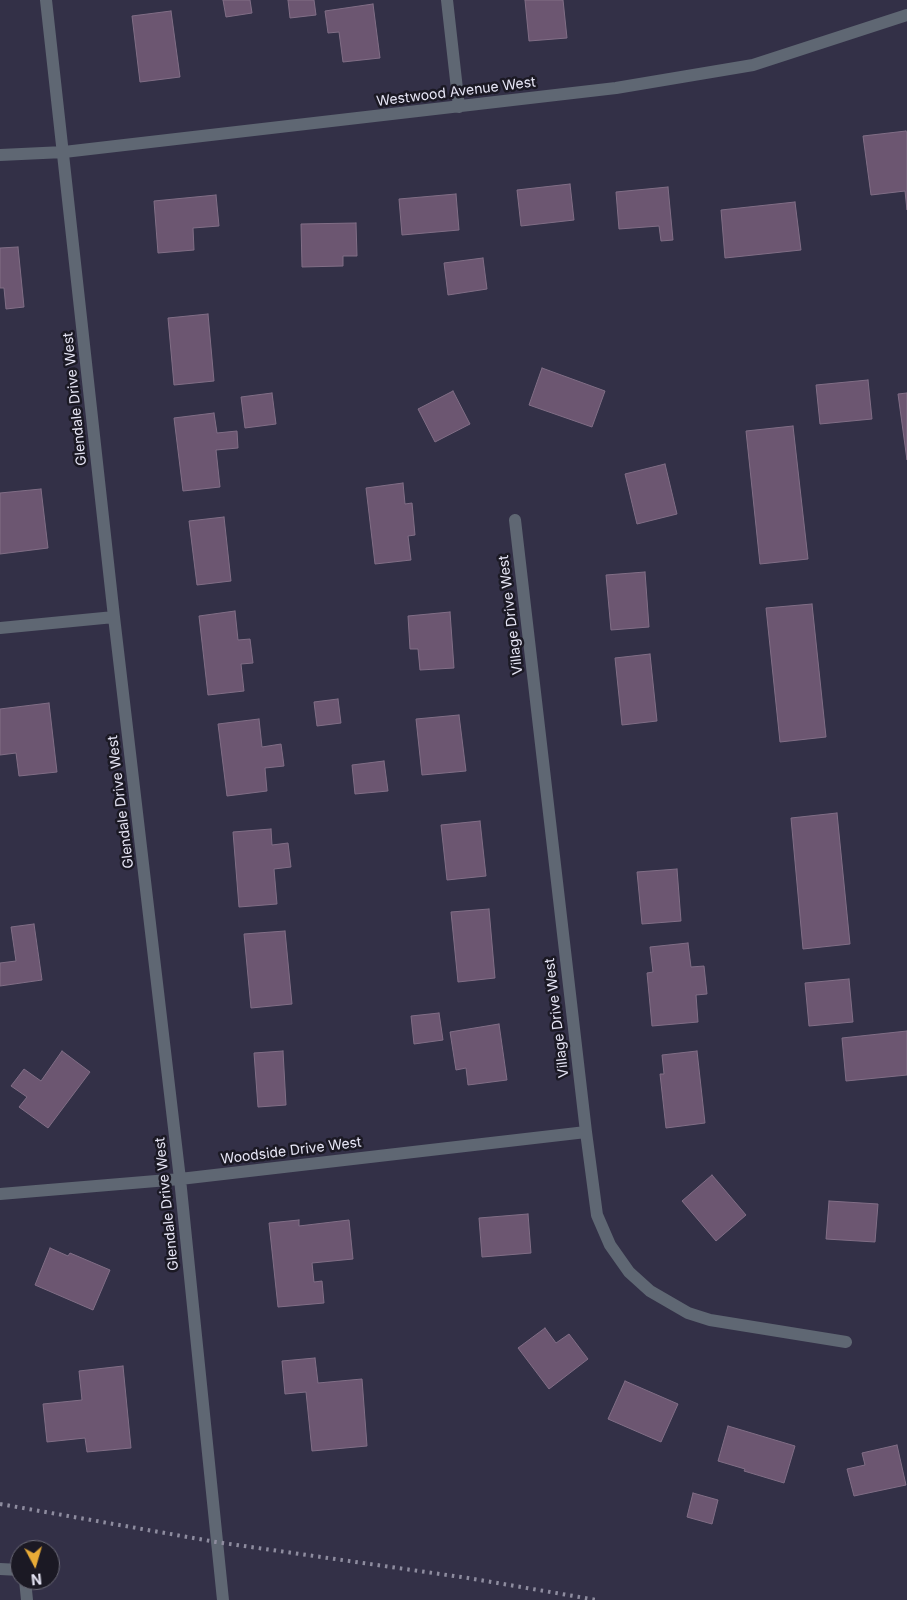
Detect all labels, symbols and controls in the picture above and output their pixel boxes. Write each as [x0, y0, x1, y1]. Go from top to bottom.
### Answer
street label: Westwood Avenue West [375, 74, 537, 110]
street label: Glendale Drive West [60, 331, 90, 467]
street label: Village Drive West [495, 554, 527, 676]
street label: Glendale Drive West [104, 734, 138, 870]
street label: Village Drive West [541, 957, 573, 1079]
street label: Woodside Drive West [220, 1134, 362, 1168]
street label: Glendale Drive West [152, 1136, 182, 1272]
north arrow [10, 1540, 60, 1590]
text: N [30, 1570, 43, 1588]

